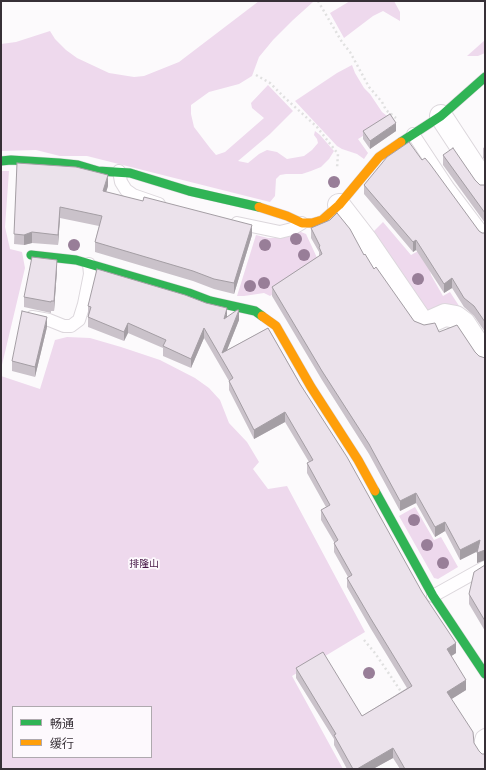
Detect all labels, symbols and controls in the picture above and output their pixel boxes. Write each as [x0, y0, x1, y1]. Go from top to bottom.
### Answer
park label: 排隆山 [129, 558, 159, 570]
legend [12, 706, 152, 758]
text: 畅通 [50, 717, 74, 731]
text: 缓行 [50, 737, 74, 751]

